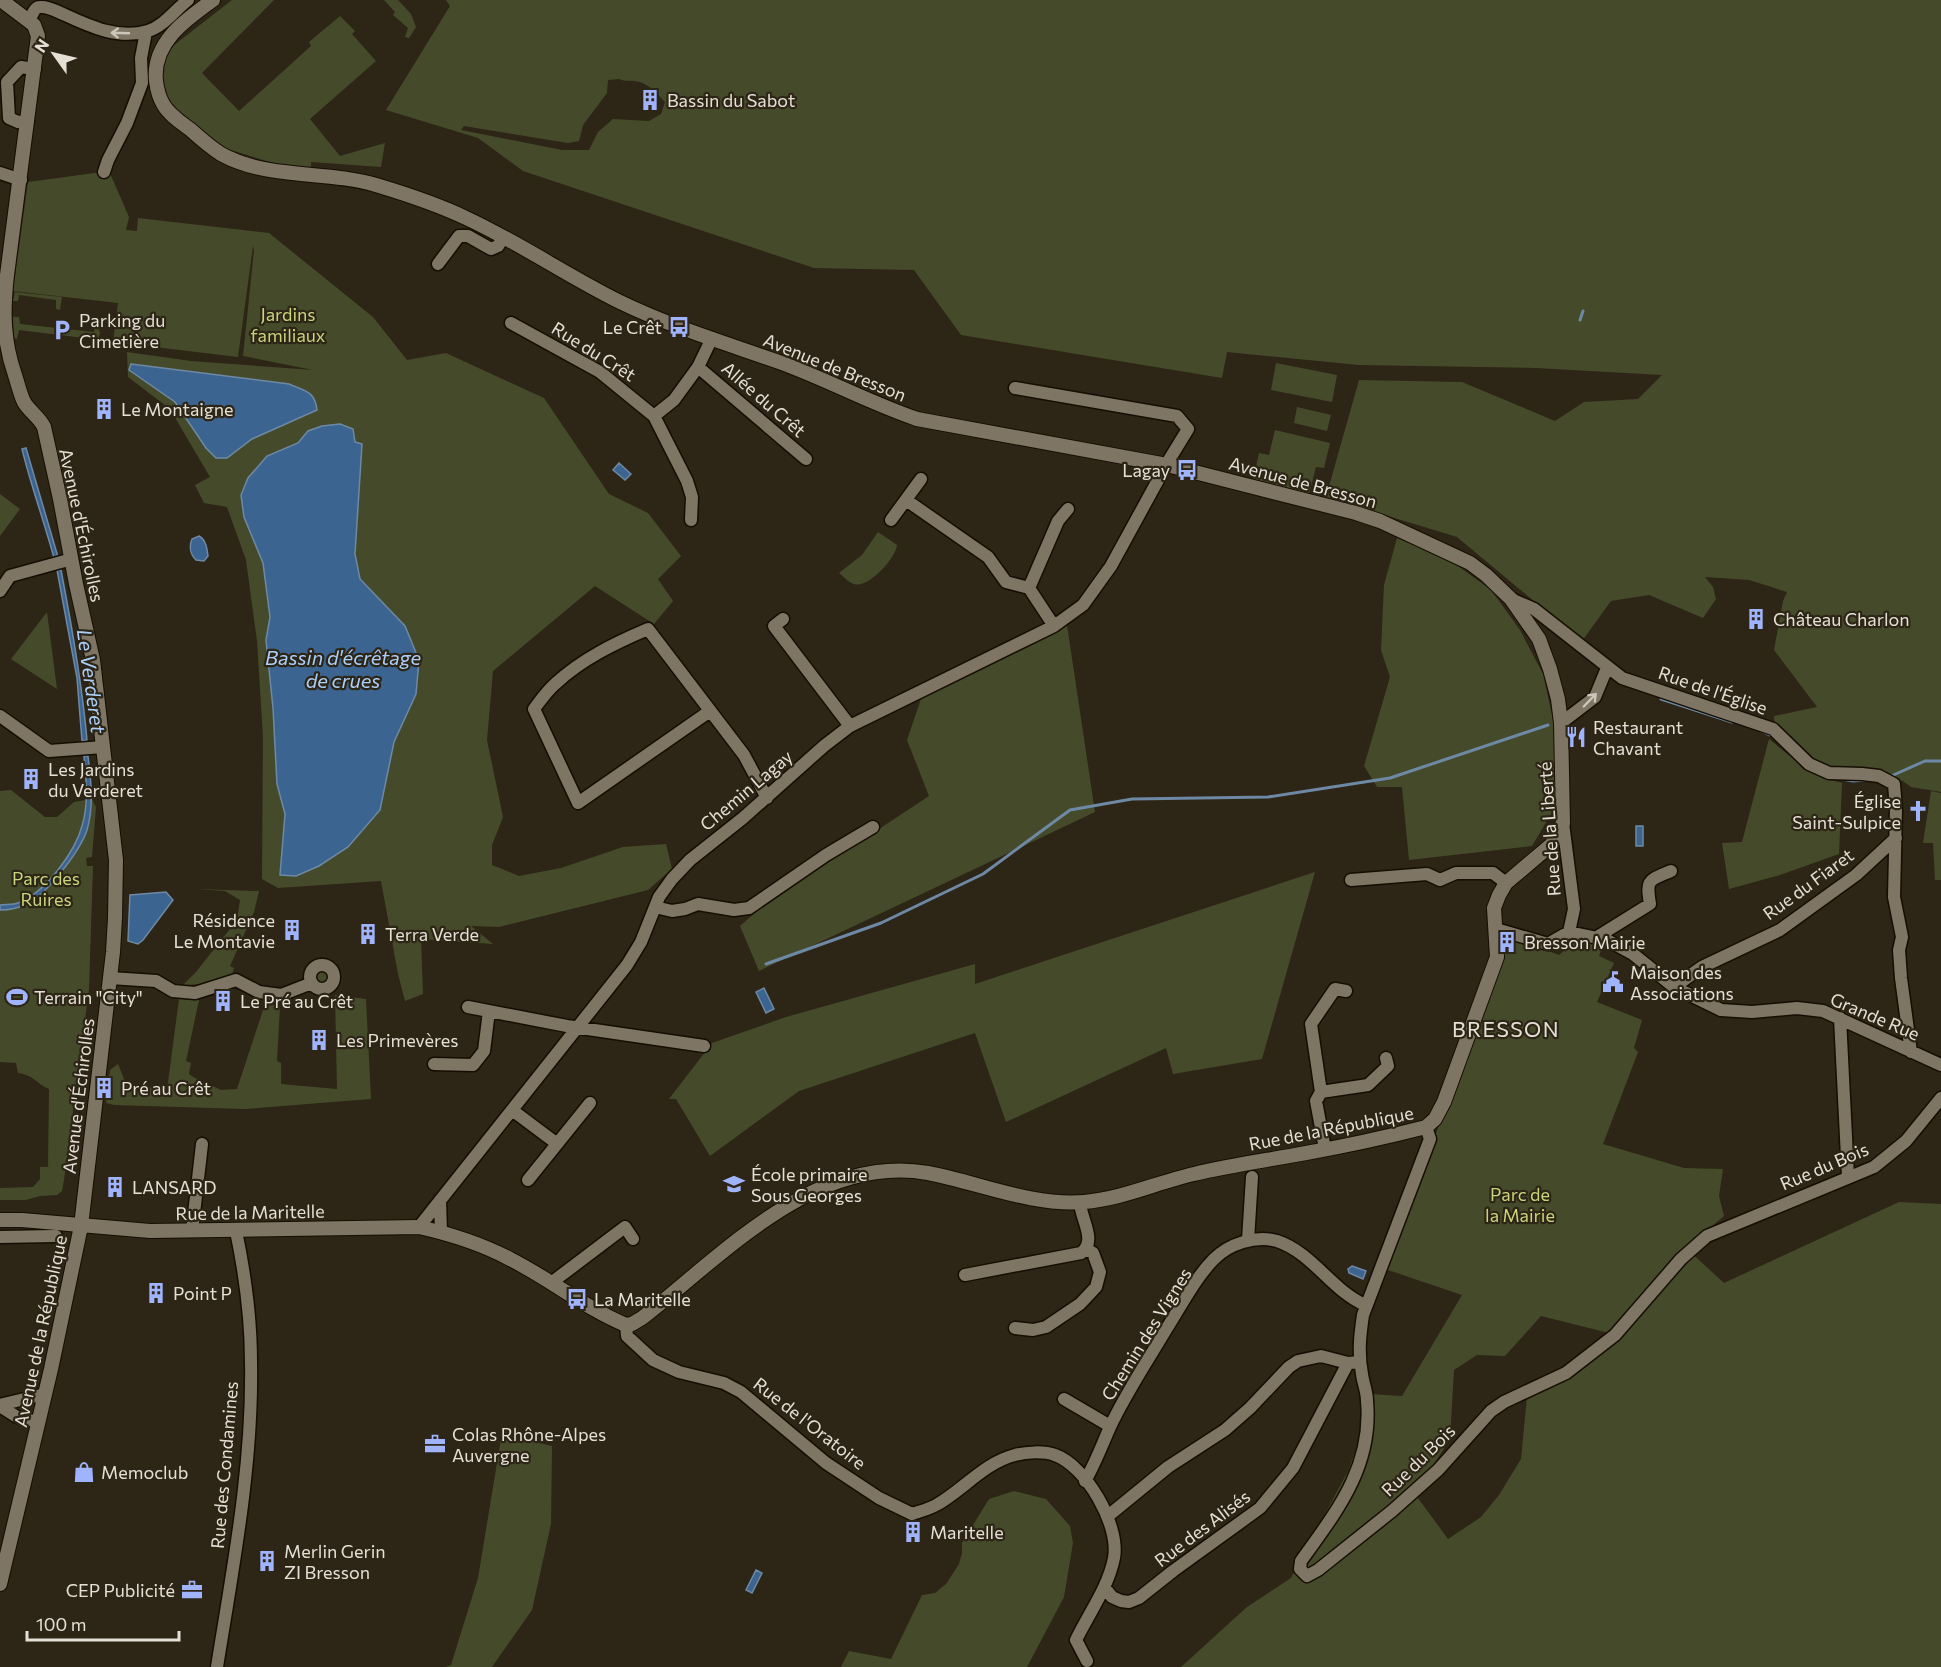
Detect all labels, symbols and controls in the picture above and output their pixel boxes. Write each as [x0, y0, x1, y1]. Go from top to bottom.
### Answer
north arrow [24, 24, 84, 84]
one-way arrow [111, 27, 131, 38]
text: N [30, 35, 52, 56]
building icon: Bassin du Sabot [638, 88, 662, 112]
place label: Bassin du Sabot [667, 89, 795, 111]
park label: Jardins familiaux [251, 303, 326, 346]
place label: Parking du Cimetière [79, 309, 165, 352]
bus stop icon: Le Crêt [667, 315, 691, 339]
place label: Le Crêt [603, 316, 662, 338]
street label: Rue du Crêt [548, 317, 640, 385]
parking icon: Parking du Cimetière [50, 318, 74, 342]
street label: Avenue de Bresson [760, 328, 910, 406]
street label: Allée du Crêt [718, 357, 810, 441]
building icon: Le Montaigne [92, 397, 116, 421]
place label: Le Montaigne [121, 398, 234, 420]
street label: Avenue d'Échirolles [55, 446, 109, 604]
street label: Avenue de Bresson [1227, 452, 1379, 512]
bus stop icon: Lagay [1175, 458, 1199, 482]
place label: Lagay [1122, 459, 1170, 481]
building icon: Château Charlon [1744, 607, 1768, 631]
place label: Château Charlon [1773, 608, 1910, 630]
water label: Le Verderet [73, 627, 111, 735]
water label: Bassin d'écrêtage de crues [265, 645, 421, 692]
street label: Rue de l'Église [1656, 661, 1770, 719]
one-way arrow [1582, 693, 1597, 708]
place label: Restaurant Chavant [1593, 716, 1683, 759]
restaurant icon: Restaurant Chavant [1564, 725, 1588, 749]
street label: Chemin Lagay [695, 745, 797, 835]
place label: Les Jardins du Verderet [48, 758, 143, 801]
street label: Rue de la Liberté [1533, 761, 1565, 897]
building icon: Les Jardins du Verderet [19, 767, 43, 791]
place label: Église Saint-Sulpice [1792, 790, 1901, 833]
church icon: Église Saint-Sulpice [1906, 799, 1930, 823]
street label: Rue du Fiaret [1758, 844, 1858, 924]
park label: Parc des Ruires [12, 867, 80, 910]
place label: Résidence Le Montavie [174, 909, 275, 952]
building icon: Résidence Le Montavie [280, 918, 304, 942]
building icon: Terra Verde [356, 922, 380, 946]
place label: Terra Verde [385, 923, 479, 945]
building icon: Bresson Mairie [1495, 930, 1519, 954]
place label: Bresson Mairie [1524, 931, 1645, 953]
place label: Maison des Associations [1630, 961, 1734, 1004]
public building icon: Maison des Associations [1601, 970, 1625, 994]
sports icon: Terrain "City" [5, 985, 29, 1009]
place label: Terrain "City" [34, 986, 143, 1008]
street label: Grande Rue [1827, 987, 1923, 1045]
building icon: Le Pré au Crêt [211, 989, 235, 1013]
place label: Le Pré au Crêt [240, 990, 353, 1012]
district label: BRESSON [1452, 1016, 1560, 1041]
street label: Avenue d'Échirolles [58, 1017, 98, 1175]
building icon: Les Primevères [307, 1028, 331, 1052]
place label: Les Primevères [336, 1029, 459, 1051]
building icon: Pré au Crêt [92, 1076, 116, 1100]
place label: Pré au Crêt [121, 1077, 211, 1099]
street label: Rue de la République [1247, 1101, 1415, 1155]
street label: Rue du Bois [1776, 1138, 1872, 1194]
place label: École primaire Sous Georges [751, 1163, 867, 1206]
school or university icon: École primaire Sous Georges [722, 1172, 746, 1196]
building icon: LANSARD [103, 1175, 127, 1199]
place label: LANSARD [132, 1176, 217, 1198]
park label: Parc de la Mairie [1485, 1183, 1555, 1226]
street label: Rue de la Maritelle [175, 1200, 325, 1224]
street label: Avenue de la République [9, 1233, 71, 1429]
street label: Chemin des Vignes [1096, 1264, 1196, 1404]
building icon: Point P [144, 1281, 168, 1305]
place label: Point P [173, 1282, 232, 1304]
bus stop icon: La Maritelle [565, 1287, 589, 1311]
place label: La Maritelle [594, 1288, 691, 1310]
street label: Rue de l'Oratoire [749, 1372, 871, 1474]
street label: Rue des Condamines [206, 1380, 242, 1550]
street label: Rue du Bois [1377, 1419, 1459, 1501]
place label: Colas Rhône-Alpes Auvergne [452, 1423, 606, 1466]
office icon: Colas Rhône-Alpes Auvergne [423, 1432, 447, 1456]
shop icon: Memoclub [72, 1460, 96, 1484]
place label: Memoclub [101, 1461, 188, 1483]
street label: Rue des Alisés [1150, 1485, 1254, 1571]
building icon: Maritelle [901, 1520, 925, 1544]
place label: Maritelle [930, 1521, 1004, 1543]
place label: Merlin Gerin ZI Bresson [284, 1540, 386, 1583]
building icon: Merlin Gerin ZI Bresson [255, 1549, 279, 1573]
office icon: CEP Publicité [180, 1578, 204, 1602]
place label: CEP Publicité [66, 1579, 175, 1601]
scale bar [27, 1604, 178, 1642]
text: 100 m [36, 1613, 86, 1635]

